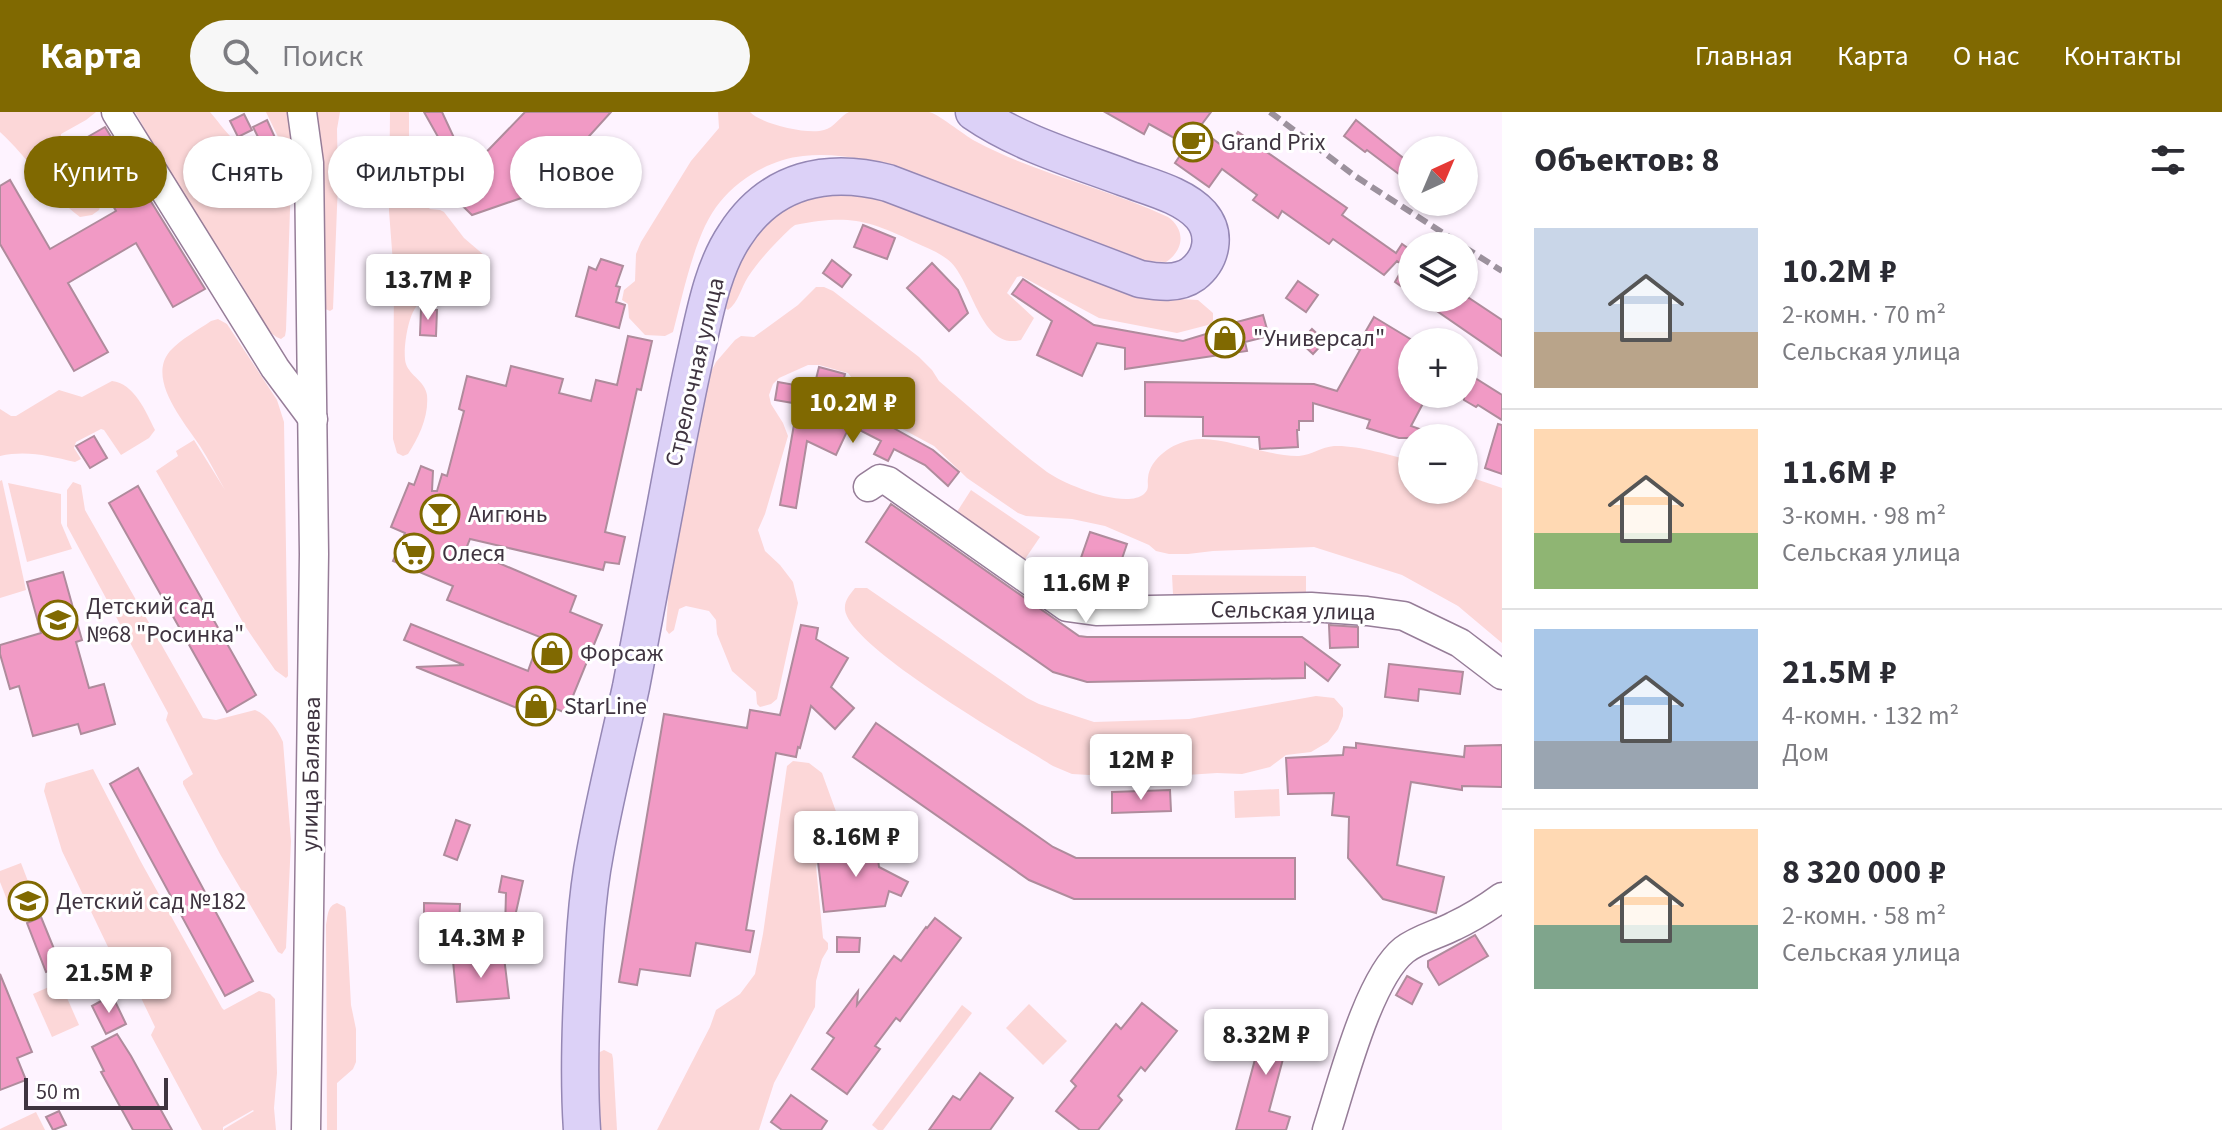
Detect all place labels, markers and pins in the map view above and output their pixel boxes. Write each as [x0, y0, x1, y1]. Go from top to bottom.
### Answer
cafe icon: Grand Prix [1172, 121, 1214, 163]
place label: Grand Prix [1221, 125, 1326, 160]
pin: 13.7M ₽ [354, 254, 502, 322]
shop icon: "Универсал" [1204, 317, 1246, 359]
place label: "Универсал" [1253, 321, 1385, 356]
pin: 10.2M ₽ [779, 377, 927, 445]
bar icon: Аигюнь [419, 493, 461, 535]
place label: Аигюнь [468, 497, 547, 532]
supermarket icon: Олеся [393, 532, 435, 574]
place label: Олеся [442, 536, 505, 571]
pin: 11.6M ₽ [1012, 557, 1160, 625]
place label: Детский сад №68 "Росинка" [86, 589, 244, 652]
school or university icon: Детский сад №68 "Росинка" [37, 599, 79, 641]
shop icon: Форсаж [531, 632, 573, 674]
place label: Форсаж [580, 636, 664, 671]
shop icon: StarLine [515, 685, 557, 727]
place label: StarLine [564, 689, 647, 724]
pin: 12M ₽ [1085, 734, 1197, 802]
pin: 8.16M ₽ [782, 811, 930, 879]
school or university icon: Детский сад №182 [7, 880, 49, 922]
place label: Детский сад №182 [56, 884, 246, 919]
pin: 14.3M ₽ [407, 912, 555, 980]
pin: 21.5M ₽ [35, 947, 183, 1015]
pin: 8.32M ₽ [1192, 1009, 1340, 1077]

